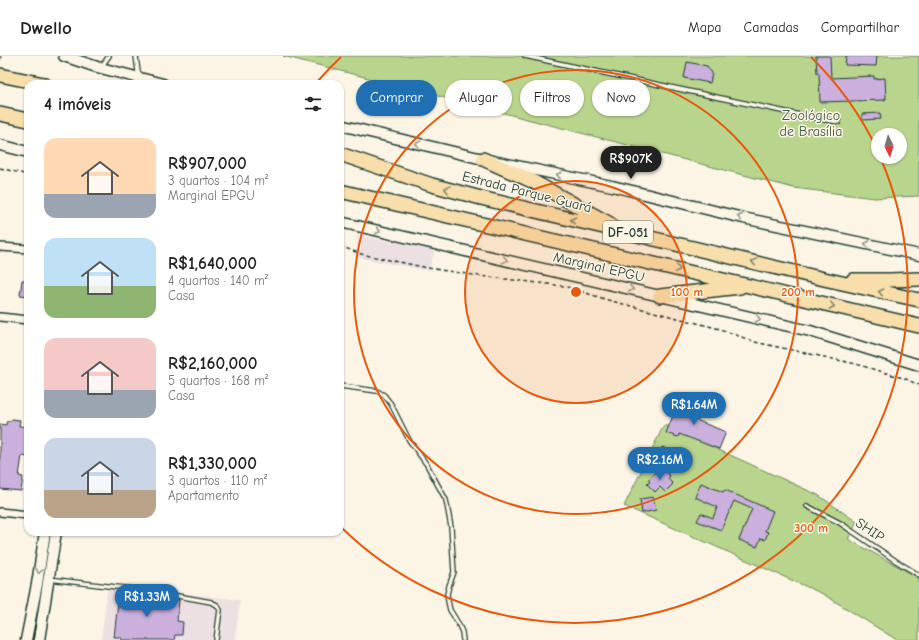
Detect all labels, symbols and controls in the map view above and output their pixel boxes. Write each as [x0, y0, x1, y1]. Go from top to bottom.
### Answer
text: Dwello [20, 17, 72, 39]
text: Mapa [688, 19, 722, 36]
text: Camadas [744, 19, 799, 36]
text: Compartilhar [821, 19, 899, 36]
chip: Comprar [356, 80, 437, 116]
chip: Alugar [445, 80, 512, 116]
chip: Filtros [520, 80, 584, 116]
chip: Novo [592, 80, 650, 116]
icon: filters [302, 93, 324, 115]
text: 4 imóveis [44, 95, 111, 114]
park label: Zoológico de Brasília [780, 107, 842, 140]
north arrow [871, 128, 907, 164]
map controls [871, 128, 907, 164]
one-way arrow [415, 140, 422, 148]
pin: R$907K [598, 146, 664, 180]
text: R$907K [610, 151, 652, 166]
icon: home [76, 154, 124, 202]
text: R$907,000 [168, 154, 247, 173]
street label: Estrada Parque Guará [461, 168, 593, 216]
one-way arrow [556, 171, 562, 180]
text: 3 quartos · 104 m² [168, 173, 268, 188]
one-way arrow [444, 185, 451, 194]
text: Marginal EPGU [168, 188, 255, 203]
one-way arrow [737, 214, 743, 222]
one-way arrow [570, 216, 576, 224]
road number: DF-051 [603, 221, 653, 243]
one-way arrow [374, 226, 381, 235]
one-way arrow [864, 241, 870, 249]
street label: Marginal EPGU [552, 248, 646, 286]
icon: home [76, 254, 124, 302]
text: R$1,640,000 [168, 254, 257, 273]
one-way arrow [501, 255, 508, 264]
one-way arrow [751, 259, 757, 267]
one-way arrow [675, 265, 681, 273]
text: 4 quartos · 140 m² [168, 273, 268, 288]
one-way arrow [628, 284, 635, 293]
centre of rings [569, 285, 583, 299]
text: 100 m [671, 285, 703, 299]
text: 200 m [781, 285, 815, 299]
text: Casa [168, 288, 195, 303]
one-way arrow [878, 288, 884, 296]
one-way arrow [829, 301, 835, 309]
one-way arrow [755, 314, 761, 322]
icon: home [76, 354, 124, 402]
text: R$2,160,000 [168, 354, 258, 373]
text: 5 quartos · 168 m² [168, 373, 268, 388]
text: Casa [168, 388, 195, 403]
pin: R$1.64M [657, 392, 731, 426]
text: R$1.64M [671, 397, 717, 412]
pin: R$2.16M [623, 447, 697, 481]
text: R$2.16M [637, 452, 683, 467]
icon: home [76, 454, 124, 502]
text: R$1,330,000 [168, 454, 257, 473]
text: 3 quartos · 110 m² [168, 473, 267, 488]
text: Apartamento [168, 488, 239, 503]
street label: SHIP [852, 514, 888, 546]
text: 300 m [794, 521, 828, 535]
one-way arrow [35, 567, 44, 574]
pin: R$1.33M [110, 584, 184, 618]
text: R$1.33M [124, 589, 170, 604]

